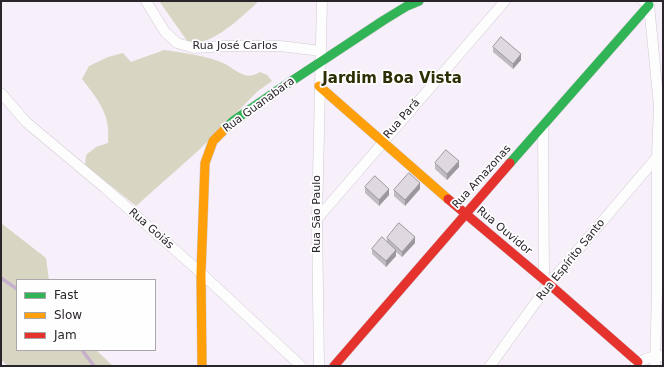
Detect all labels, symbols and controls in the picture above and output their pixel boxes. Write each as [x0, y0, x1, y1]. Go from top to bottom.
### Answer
street label: Rua José Carlos [193, 39, 277, 53]
district label: Jardim Boa Vista [322, 70, 462, 88]
street label: Rua Guanabara [221, 75, 297, 135]
street label: Rua Pará [381, 96, 423, 142]
street label: Rua Amazonas [450, 142, 514, 212]
street label: Rua São Paulo [310, 175, 324, 253]
street label: Rua Ouvidor [474, 204, 534, 258]
street label: Rua Goiás [126, 206, 176, 252]
street label: Rua Espírito Santo [534, 217, 608, 303]
legend [16, 279, 156, 351]
text: Fast [54, 288, 78, 302]
text: Slow [54, 308, 82, 322]
text: Jam [54, 328, 77, 342]

